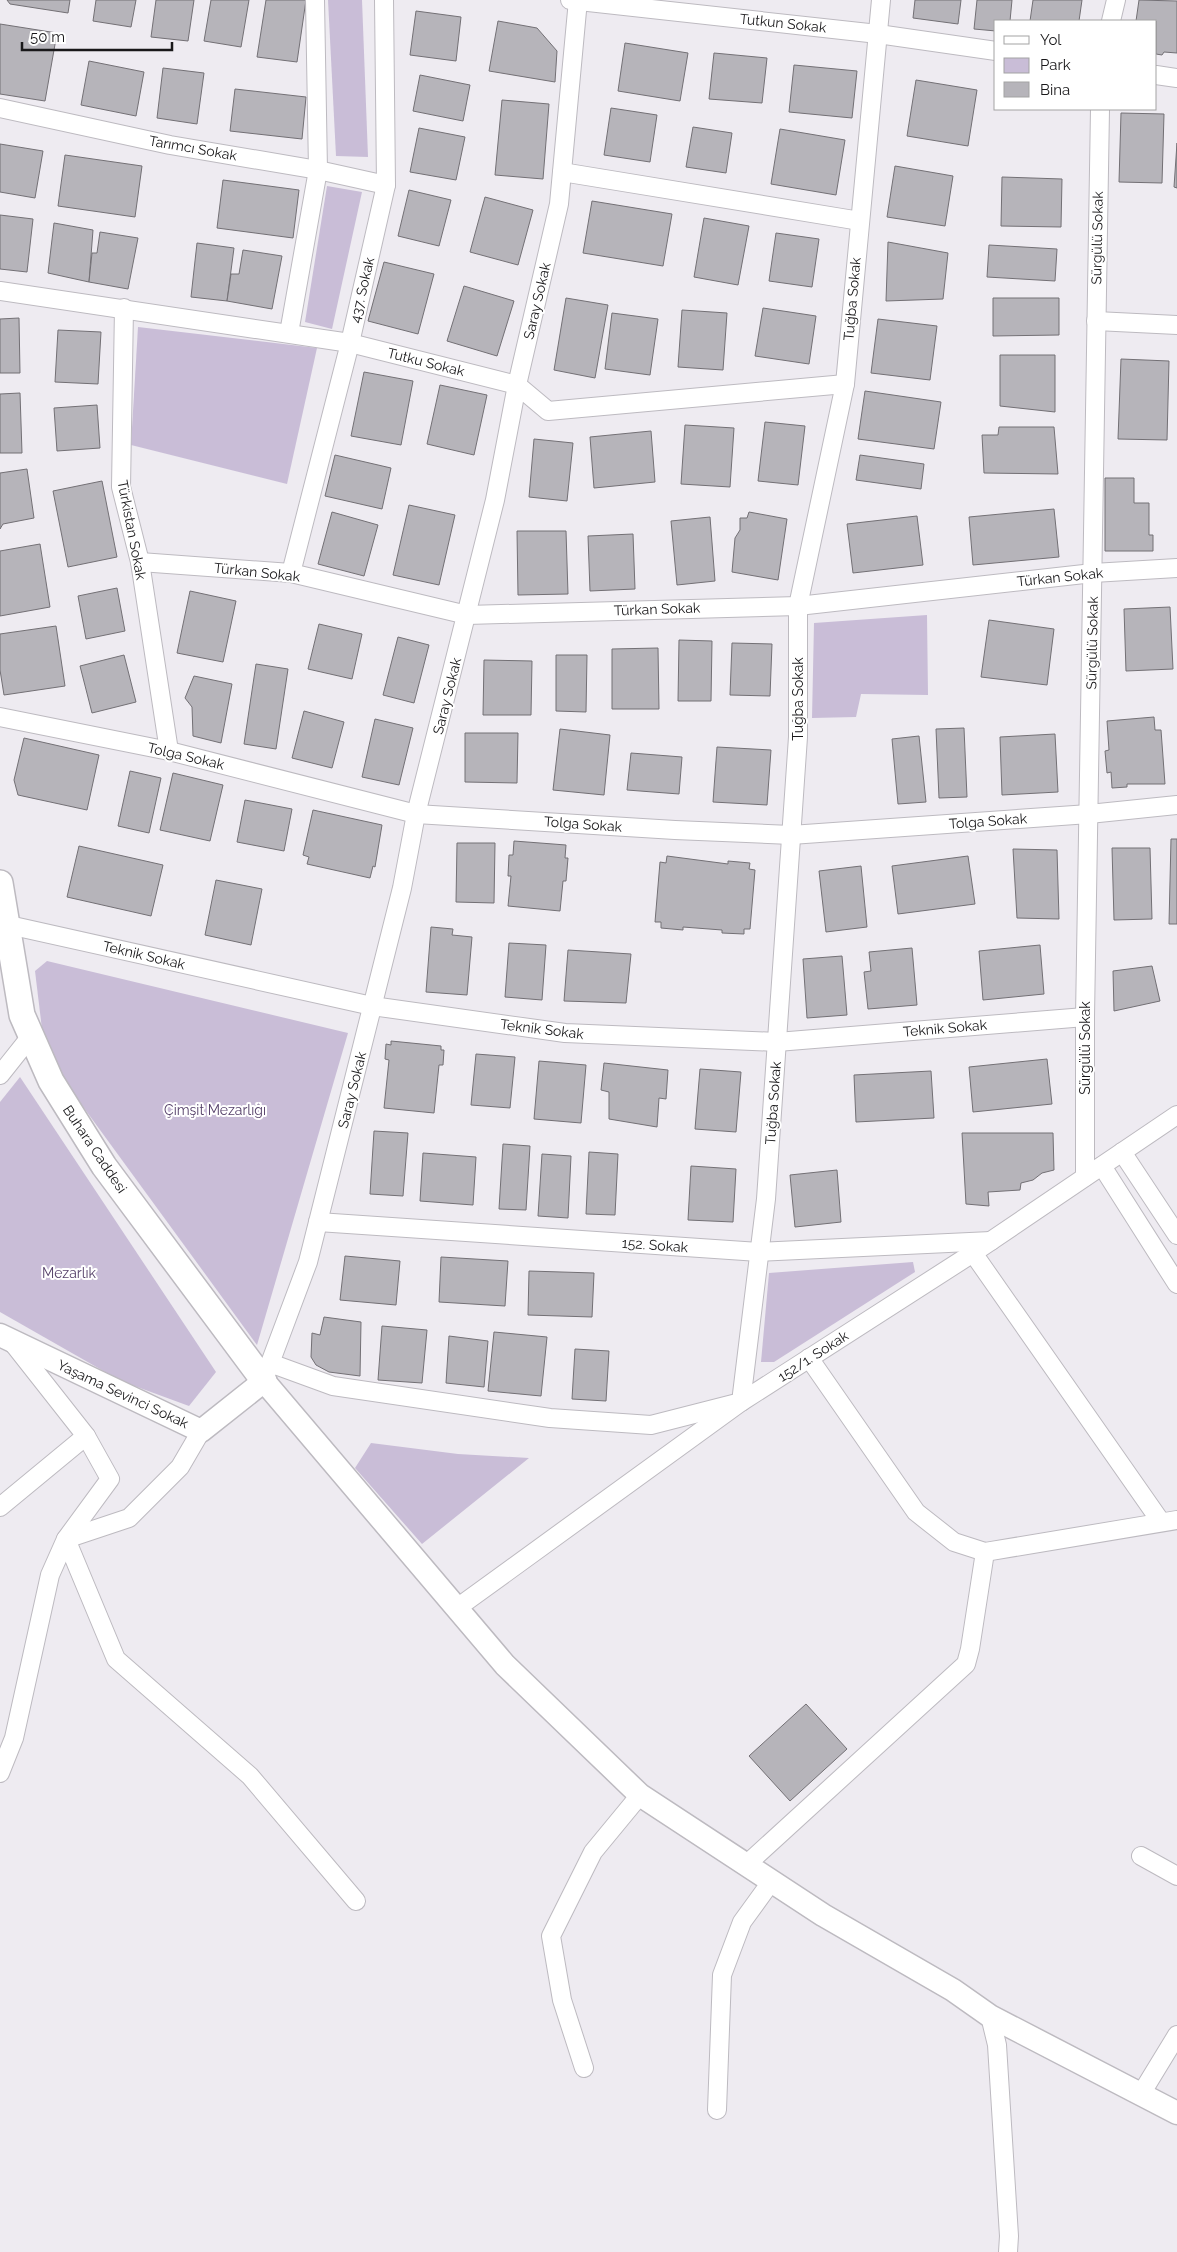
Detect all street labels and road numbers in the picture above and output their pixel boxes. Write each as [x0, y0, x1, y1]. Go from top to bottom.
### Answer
street label: Tutkun Sokak [739, 10, 828, 36]
street label: Tarımcı Sokak [148, 132, 239, 164]
street label: Sürgülü Sokak [1088, 191, 1106, 285]
street label: 437. Sokak [347, 255, 377, 324]
street label: Tuğba Sokak [840, 256, 864, 341]
street label: Saray Sokak [520, 260, 554, 341]
street label: Tutku Sokak [386, 345, 467, 379]
street label: Türkistan Sokak [114, 479, 150, 582]
street label: Türkan Sokak [213, 560, 301, 585]
street label: Türkan Sokak [1016, 564, 1104, 589]
street label: Sürgülü Sokak [1083, 596, 1101, 690]
street label: Türkan Sokak [613, 599, 701, 619]
street label: Saray Sokak [430, 655, 464, 736]
street label: Tuğba Sokak [790, 657, 806, 741]
street label: Tolga Sokak [146, 739, 226, 773]
street label: Tolga Sokak [948, 810, 1028, 832]
street label: Tolga Sokak [543, 813, 623, 835]
street label: Teknik Sokak [101, 938, 187, 972]
street label: Sürgülü Sokak [1077, 1001, 1093, 1095]
street label: Teknik Sokak [499, 1016, 585, 1042]
street label: Teknik Sokak [902, 1016, 988, 1040]
street label: Saray Sokak [335, 1049, 369, 1130]
street label: Tuğba Sokak [762, 1060, 784, 1145]
street label: Buhara Caddesi [60, 1102, 130, 1196]
street label: 152. Sokak [621, 1235, 689, 1255]
street label: 152/1. Sokak [775, 1327, 852, 1385]
street label: Yaşama Sevinci Sokak [55, 1357, 192, 1432]

